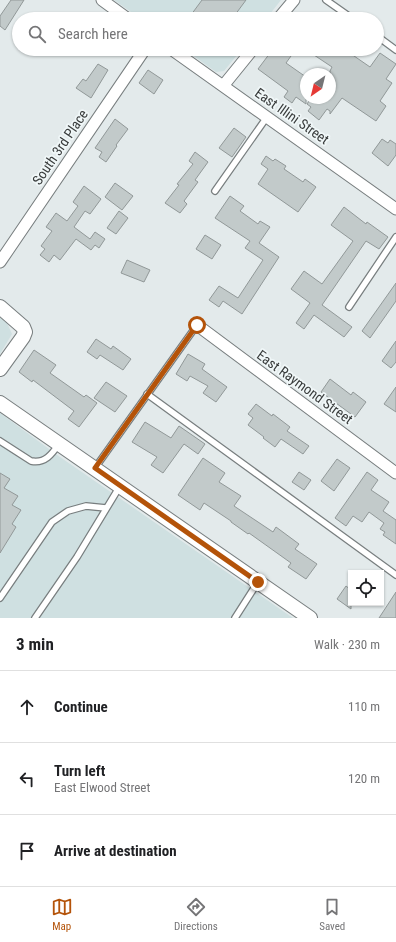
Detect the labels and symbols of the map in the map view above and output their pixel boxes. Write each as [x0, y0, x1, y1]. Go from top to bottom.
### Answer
north arrow [300, 68, 336, 104]
street label: East Illini Street [252, 85, 332, 147]
street label: South 3rd Place [29, 106, 91, 188]
route start [188, 316, 206, 334]
street label: East Raymond Street [254, 347, 356, 427]
route end [249, 573, 267, 591]

